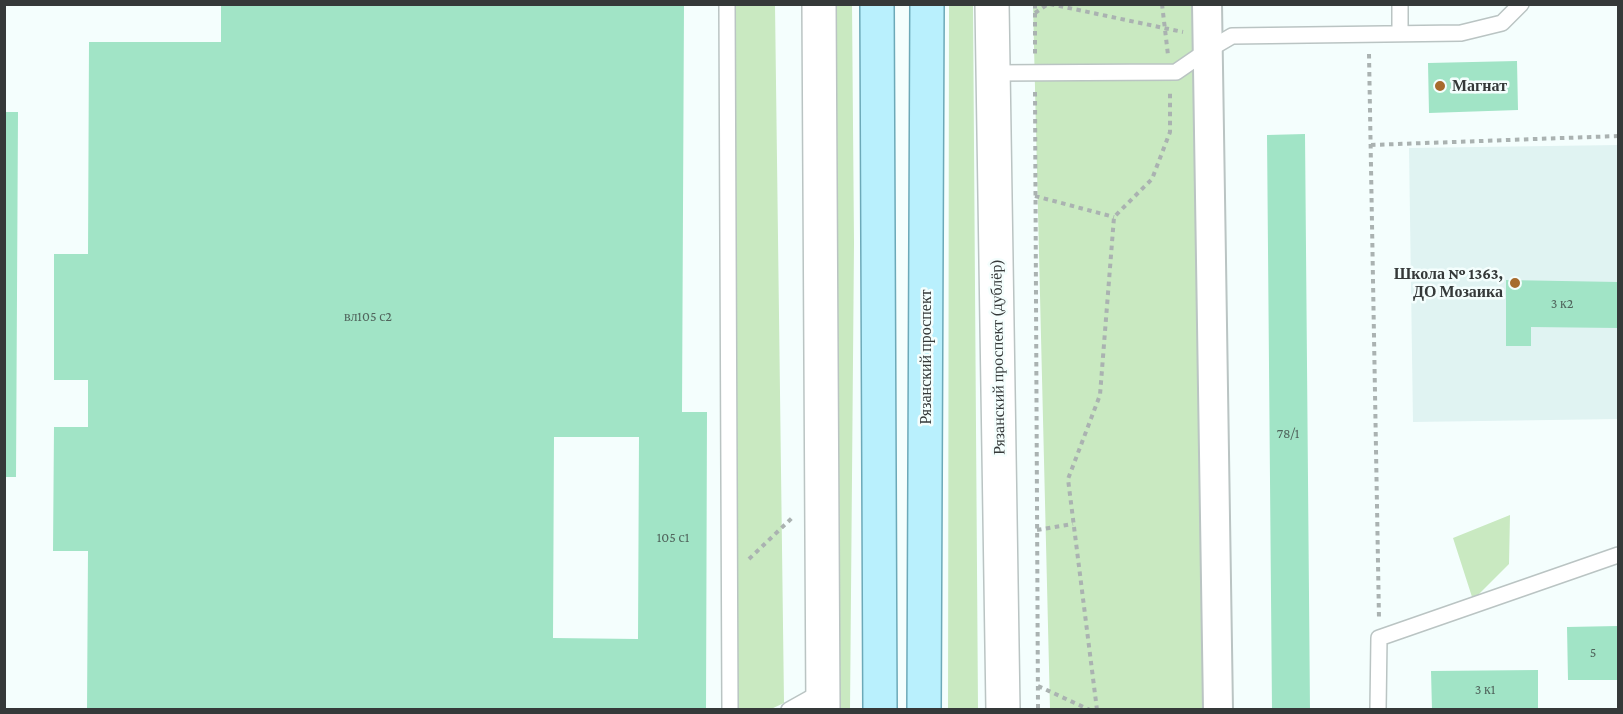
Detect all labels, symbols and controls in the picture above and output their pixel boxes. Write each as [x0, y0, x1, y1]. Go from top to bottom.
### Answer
place label: Магнат [1452, 76, 1507, 96]
marker: Магнат [1433, 79, 1447, 93]
street label: Рязанский проспект (дублёр) [987, 259, 1009, 455]
place label: Школа № 1363, ДО Мозаика [1394, 264, 1503, 302]
marker: Школа № 1363, ДО Мозаика [1508, 276, 1522, 290]
street label: Рязанский проспект [916, 290, 936, 424]
house number: 3 к2 [1551, 296, 1573, 312]
house number: вл105 с2 [344, 309, 392, 325]
house number: 78/1 [1277, 426, 1299, 442]
house number: 105 с1 [657, 530, 689, 546]
house number: 5 [1590, 645, 1596, 661]
house number: 3 к1 [1475, 682, 1495, 698]

